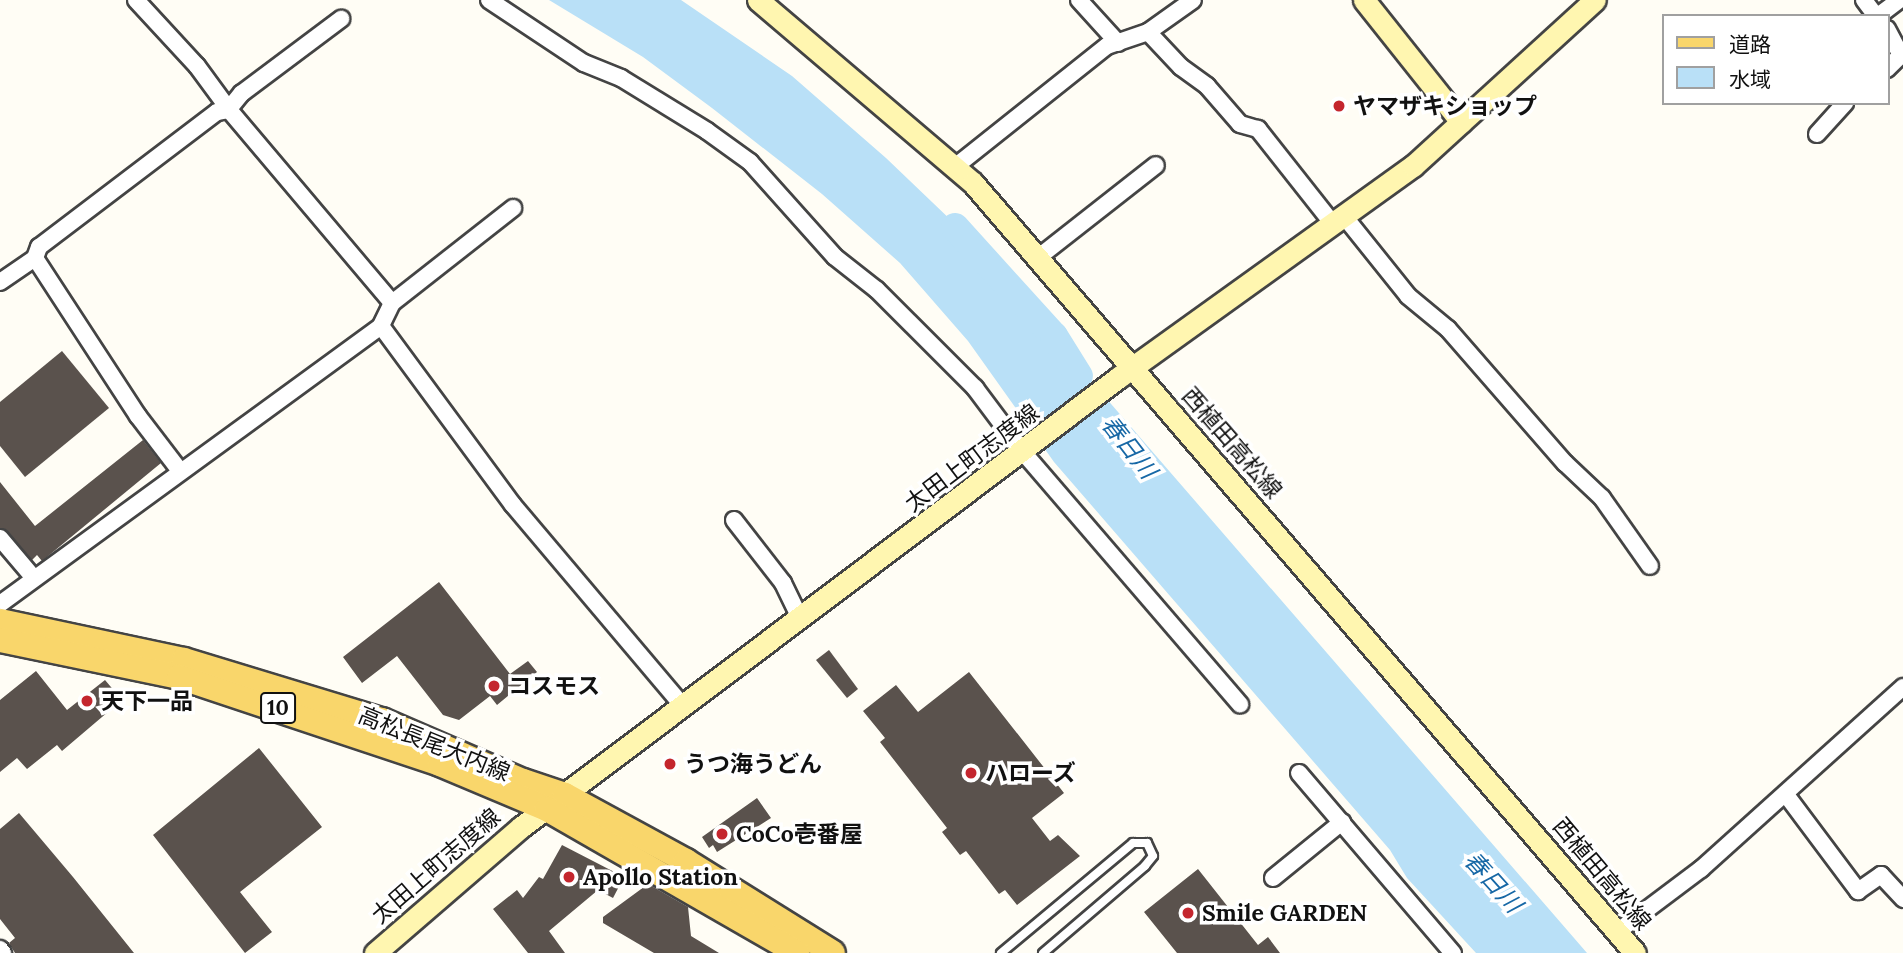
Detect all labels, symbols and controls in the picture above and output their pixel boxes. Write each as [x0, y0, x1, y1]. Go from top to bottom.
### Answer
legend [1661, 14, 1889, 105]
text: 道路 [1729, 31, 1771, 58]
text: 水域 [1729, 66, 1771, 93]
place label: ヤマザキショップ [1353, 92, 1537, 120]
marker: ヤマザキショップ [1331, 98, 1347, 114]
street label: 西植田高松線 [1176, 382, 1288, 504]
street label: 太田上町志度線 [899, 399, 1045, 517]
water label: 春日川 [1095, 410, 1163, 484]
place label: コスモス [508, 672, 600, 700]
marker: コスモス [486, 678, 502, 694]
place label: 天下一品 [101, 687, 193, 715]
road number: 10 [259, 690, 297, 726]
marker: 天下一品 [79, 693, 95, 709]
street label: 高松長尾大内線 [354, 701, 514, 787]
place label: うつ海うどん [684, 750, 822, 778]
marker: うつ海うどん [662, 756, 678, 772]
place label: ハローズ [985, 759, 1077, 787]
marker: ハローズ [963, 765, 979, 781]
street label: 太田上町志度線 [366, 803, 506, 929]
street label: 西植田高松線 [1547, 812, 1657, 936]
place label: CoCo壱番屋 [736, 820, 863, 848]
marker: CoCo壱番屋 [714, 826, 730, 842]
water label: 春日川 [1458, 846, 1528, 918]
place label: Apollo Station [583, 863, 738, 891]
marker: Apollo Station [561, 869, 577, 885]
place label: Smile GARDEN [1202, 899, 1367, 927]
marker: Smile GARDEN [1180, 905, 1196, 921]

